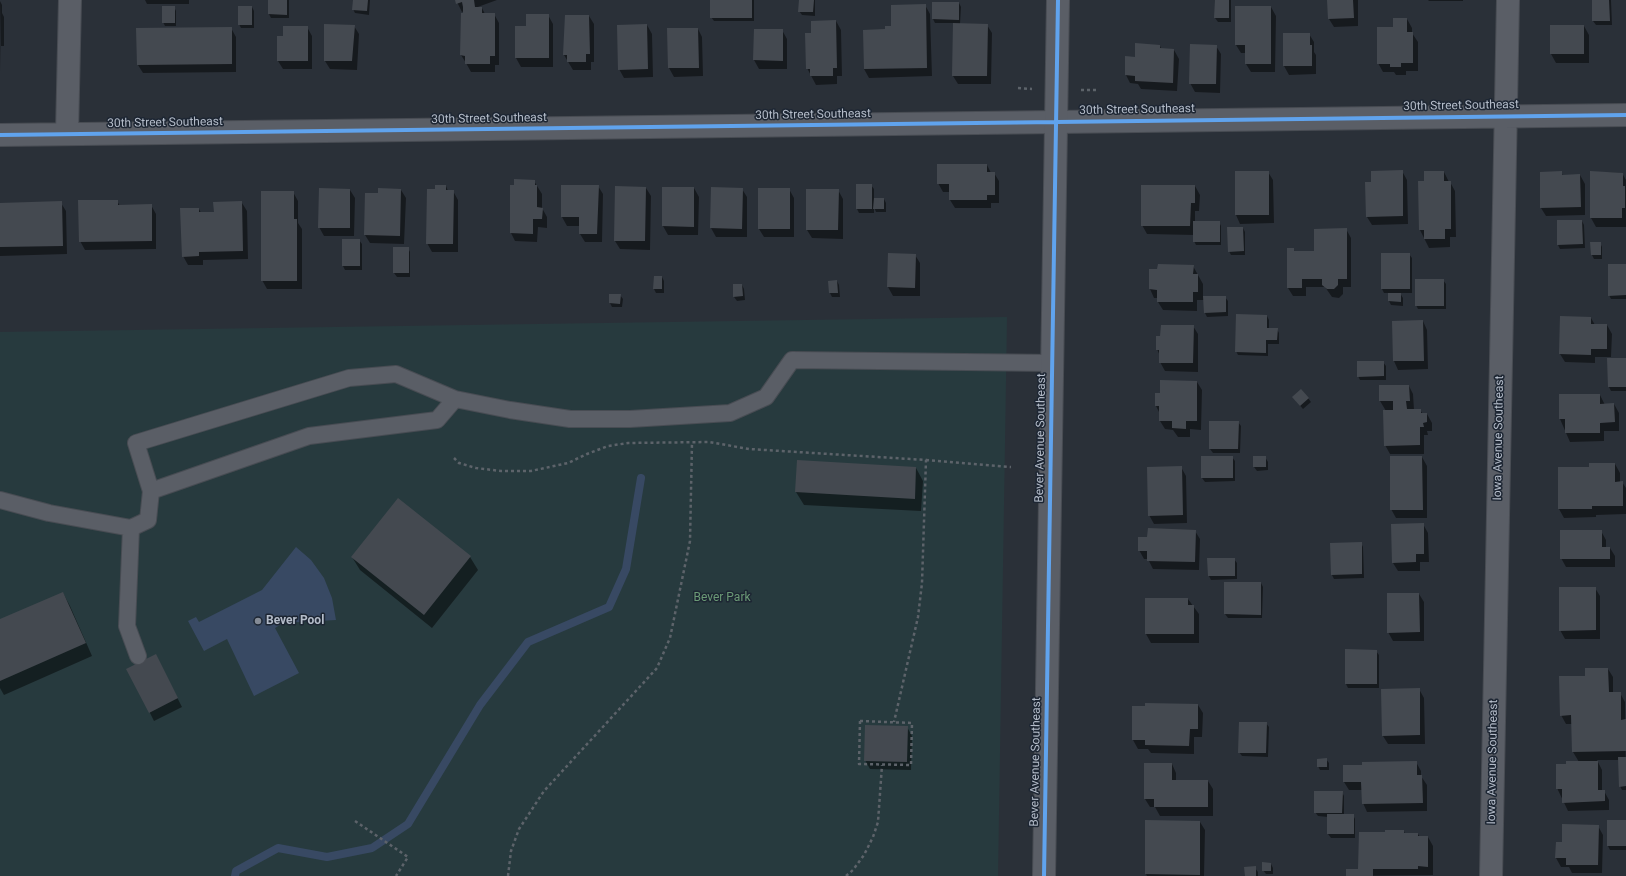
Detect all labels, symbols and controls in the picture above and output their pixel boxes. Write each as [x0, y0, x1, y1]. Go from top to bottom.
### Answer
street label: 30th Street Southeast [1403, 98, 1519, 114]
street label: 30th Street Southeast [1079, 102, 1195, 118]
street label: 30th Street Southeast [755, 107, 871, 123]
street label: 30th Street Southeast [431, 111, 547, 127]
street label: 30th Street Southeast [107, 115, 223, 131]
street label: Bever Avenue Southeast [1033, 373, 1049, 503]
street label: Iowa Avenue Southeast [1491, 375, 1507, 501]
park label: Bever Park [693, 591, 751, 605]
place label: Bever Pool [266, 614, 324, 628]
marker: Bever Pool [253, 616, 263, 626]
street label: Bever Avenue Southeast [1028, 697, 1044, 827]
street label: Iowa Avenue Southeast [1485, 699, 1501, 825]

